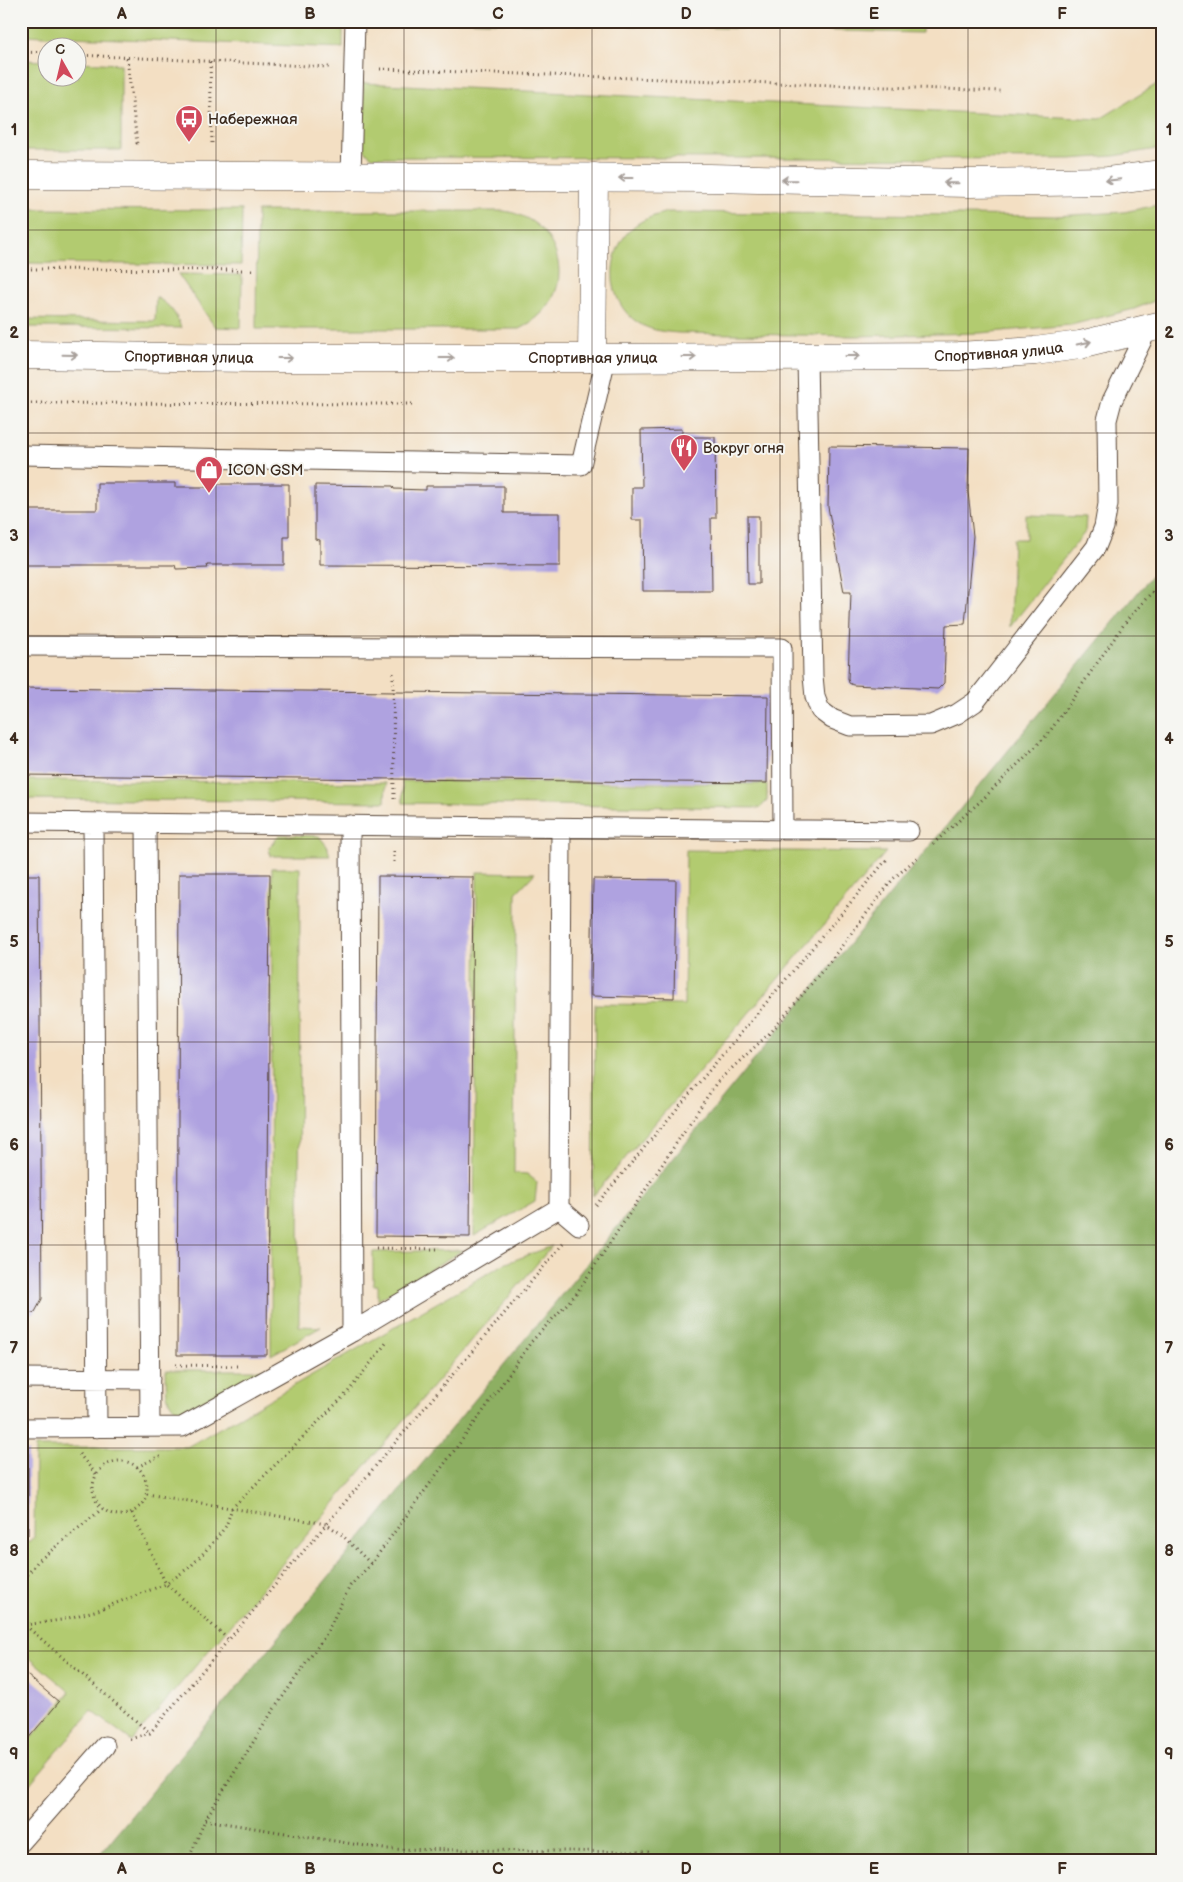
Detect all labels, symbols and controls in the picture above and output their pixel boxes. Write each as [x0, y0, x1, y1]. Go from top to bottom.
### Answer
text: A [116, 5, 127, 24]
text: B [304, 5, 316, 24]
text: C [492, 5, 504, 24]
text: D [680, 5, 692, 24]
text: E [869, 5, 879, 24]
text: F [1057, 5, 1067, 24]
north arrow [38, 38, 88, 88]
text: С [54, 40, 67, 59]
bus stop icon: Набережная [174, 104, 204, 143]
place label: Набережная [208, 110, 298, 129]
text: 1 [11, 121, 17, 140]
text: 1 [1166, 121, 1172, 140]
one-way arrow [618, 173, 634, 183]
one-way arrow [781, 175, 797, 185]
one-way arrow [1106, 175, 1122, 185]
one-way arrow [943, 178, 960, 188]
text: 2 [9, 324, 19, 343]
text: 2 [1164, 324, 1174, 343]
street label: Спортивная улица [934, 338, 1065, 366]
one-way arrow [1075, 338, 1091, 348]
street label: Спортивная улица [124, 347, 254, 368]
street label: Спортивная улица [528, 348, 658, 368]
one-way arrow [62, 350, 78, 360]
one-way arrow [844, 351, 860, 361]
one-way arrow [276, 353, 293, 363]
one-way arrow [439, 353, 455, 363]
one-way arrow [681, 353, 697, 362]
restaurant icon: Вокруг огня [669, 433, 699, 472]
place label: Вокруг огня [703, 439, 784, 458]
shop icon: ICON GSM [194, 455, 224, 494]
place label: ICON GSM [228, 461, 303, 480]
text: 3 [9, 527, 19, 546]
text: 3 [1164, 527, 1174, 546]
text: 4 [9, 730, 19, 749]
text: 4 [1164, 730, 1174, 749]
text: 5 [9, 933, 19, 952]
text: 5 [1164, 933, 1174, 952]
text: 6 [9, 1136, 19, 1155]
text: 6 [1164, 1136, 1174, 1155]
text: 7 [10, 1339, 19, 1358]
text: 7 [1165, 1339, 1174, 1358]
text: 8 [9, 1542, 19, 1561]
text: 8 [1164, 1542, 1174, 1561]
text: 9 [9, 1745, 19, 1764]
text: 9 [1164, 1745, 1174, 1764]
text: A [116, 1860, 127, 1879]
text: B [304, 1860, 316, 1879]
text: C [492, 1860, 504, 1879]
text: D [680, 1860, 692, 1879]
text: E [869, 1860, 879, 1879]
text: F [1057, 1860, 1067, 1879]

